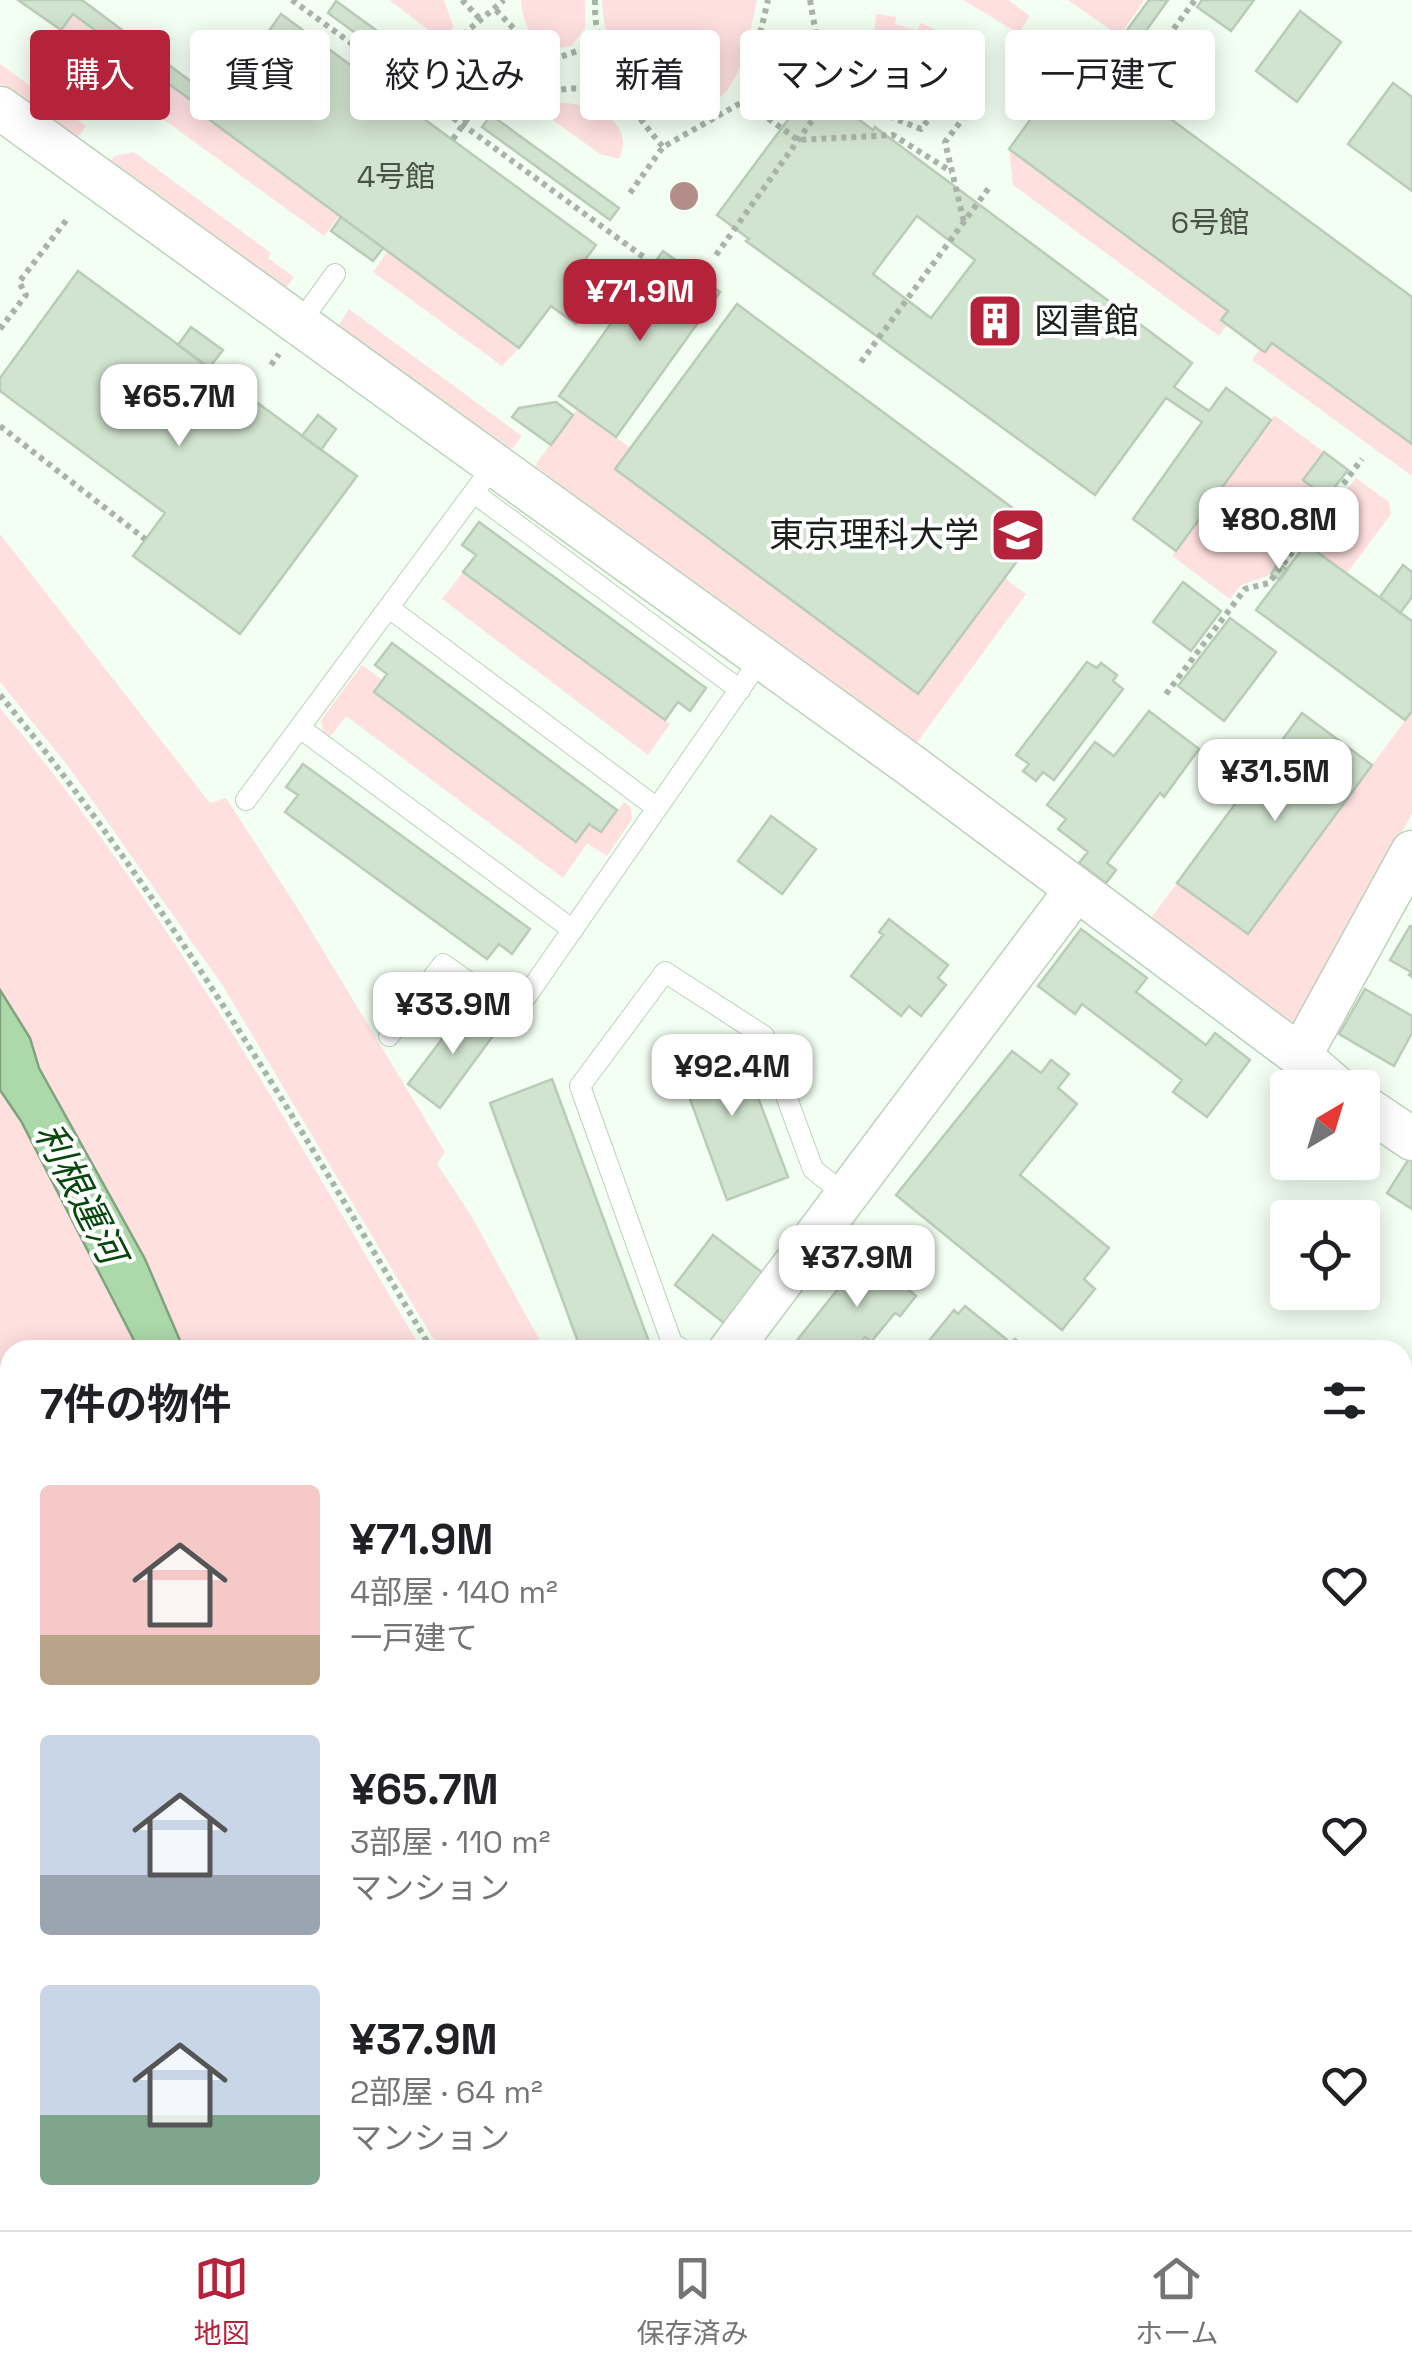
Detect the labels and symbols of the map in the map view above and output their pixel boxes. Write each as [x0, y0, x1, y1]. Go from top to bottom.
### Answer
house number: 4号館 [357, 157, 435, 196]
house number: 6号館 [1171, 203, 1249, 242]
pin: ¥71.9M [559, 259, 721, 344]
building icon: 図書館 [965, 291, 1025, 351]
place label: 図書館 [1034, 299, 1139, 343]
pin: ¥65.7M [98, 364, 260, 449]
pin: ¥80.8M [1198, 487, 1360, 572]
school or university icon: 東京理科大学 [988, 505, 1048, 565]
place label: 東京理科大学 [769, 513, 979, 557]
pin: ¥31.5M [1194, 739, 1356, 824]
pin: ¥33.9M [372, 972, 534, 1057]
pin: ¥92.4M [651, 1034, 813, 1119]
north arrow [1270, 1070, 1380, 1180]
water label: 利根運河 [24, 1114, 139, 1278]
pin: ¥37.9M [776, 1225, 938, 1310]

